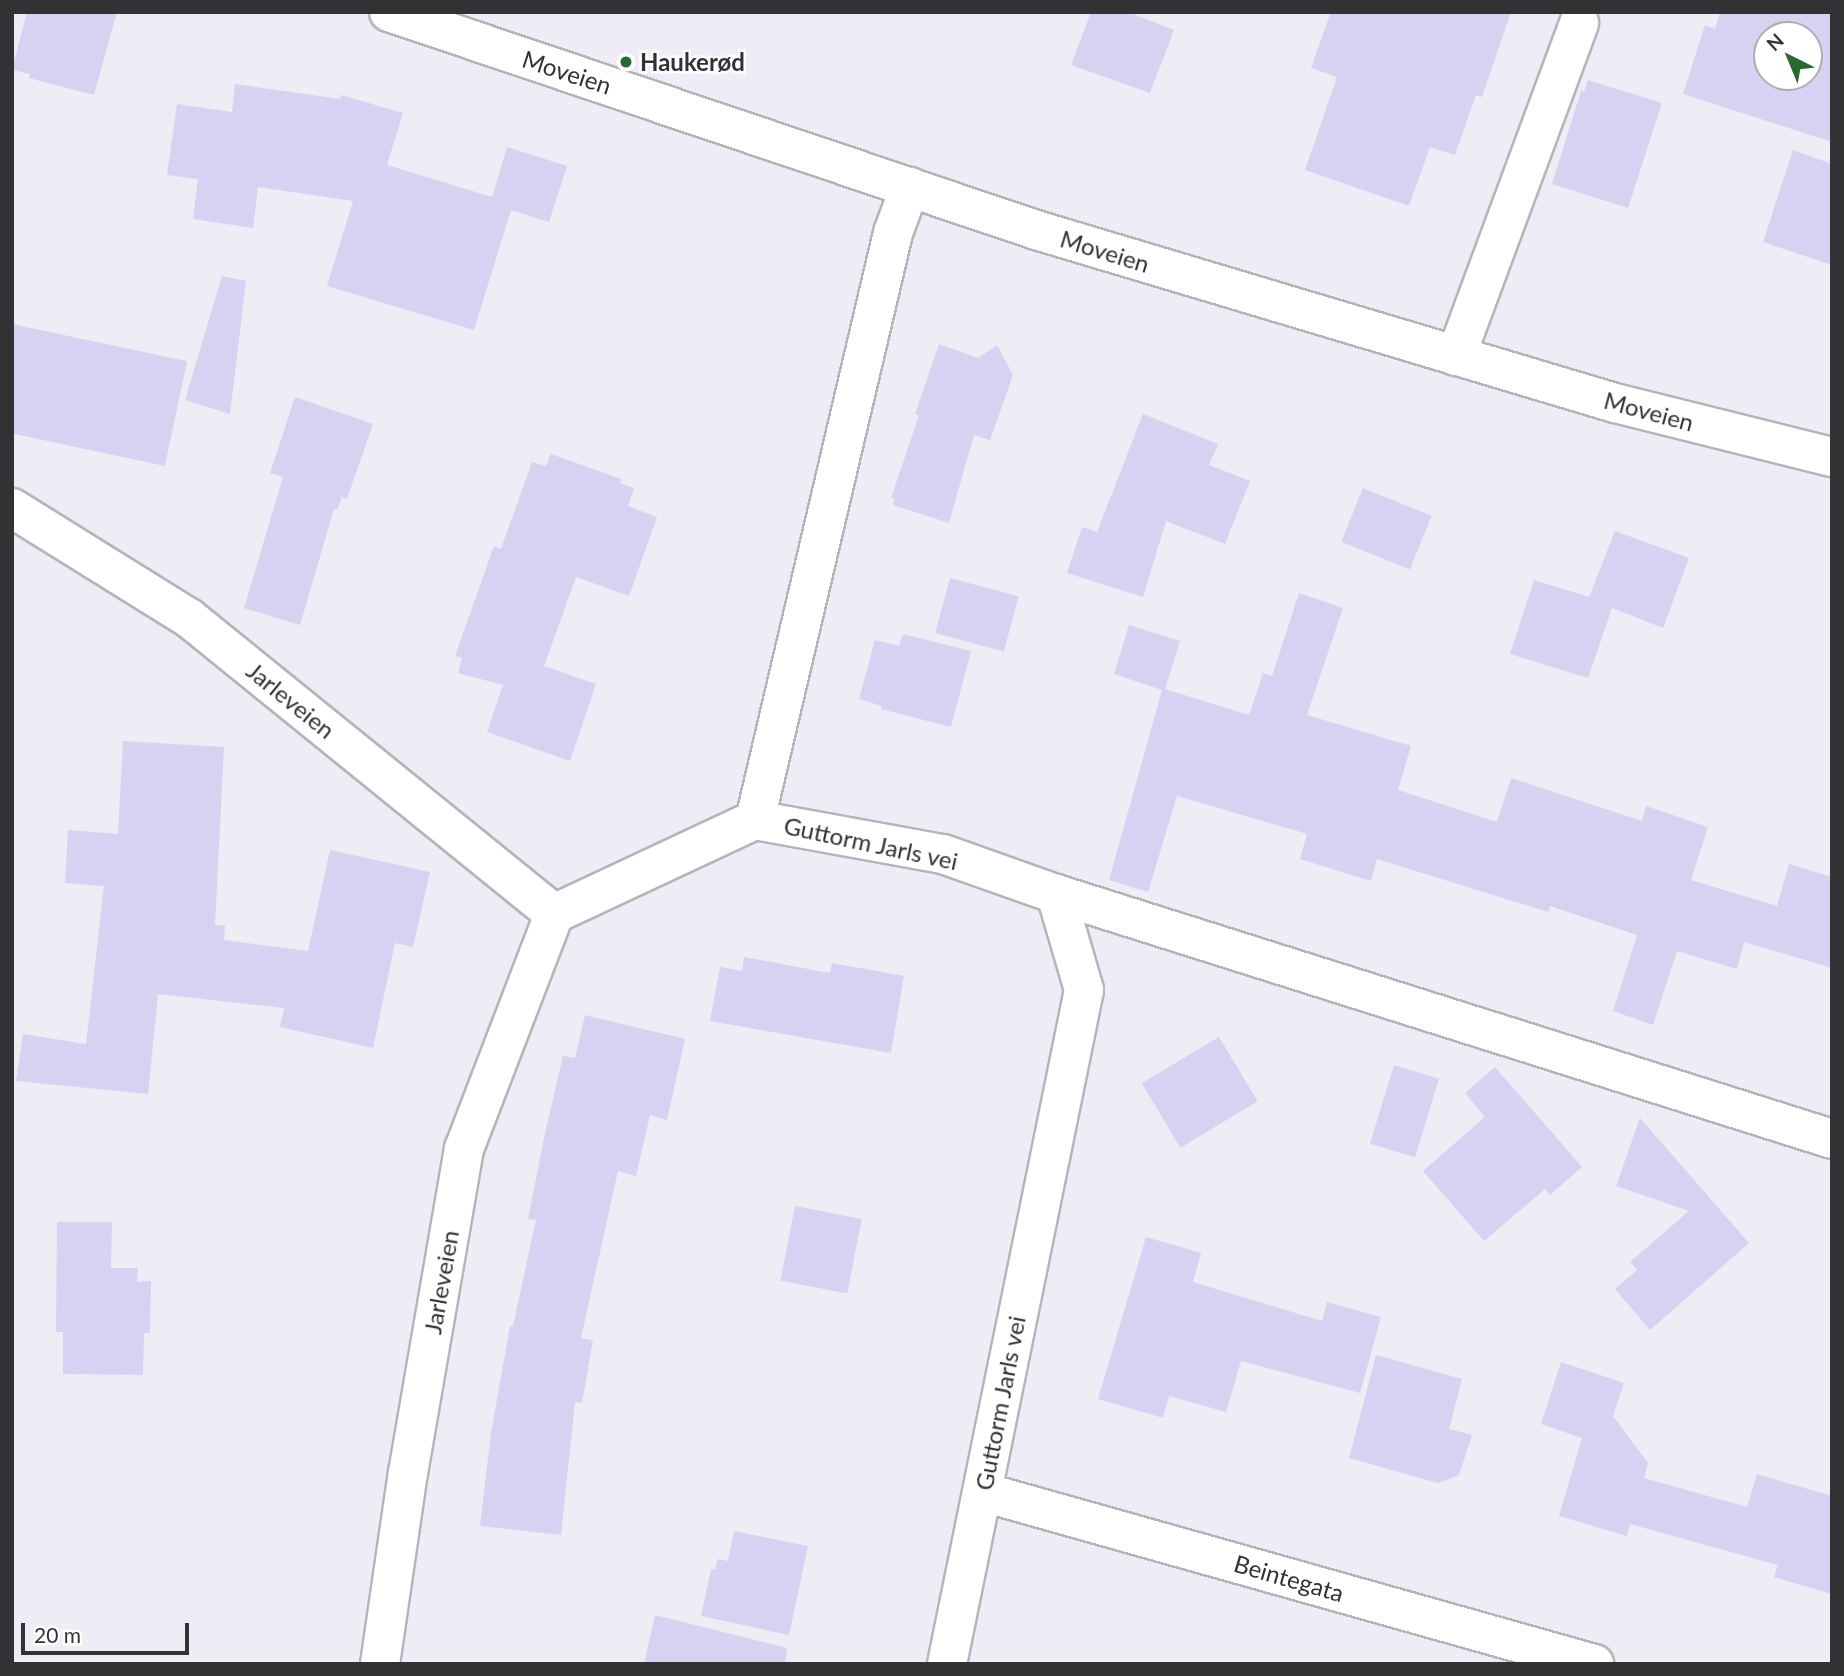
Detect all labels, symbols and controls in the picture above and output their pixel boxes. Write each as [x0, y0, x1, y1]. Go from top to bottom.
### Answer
north arrow [1753, 21, 1823, 91]
text: N [1761, 28, 1788, 55]
street label: Moveien [519, 44, 615, 100]
place label: Haukerød [640, 48, 745, 76]
marker: Haukerød [618, 54, 634, 70]
street label: Moveien [1057, 224, 1153, 278]
street label: Moveien [1601, 385, 1697, 437]
street label: Jarleveien [241, 656, 341, 744]
street label: Guttorm Jarls vei [781, 810, 961, 876]
street label: Jarleveien [418, 1228, 464, 1336]
street label: Guttorm Jarls vei [969, 1313, 1031, 1493]
street label: Beintegata [1231, 1549, 1347, 1607]
scale bar [24, 1610, 192, 1654]
text: 20 m [34, 1622, 81, 1647]

